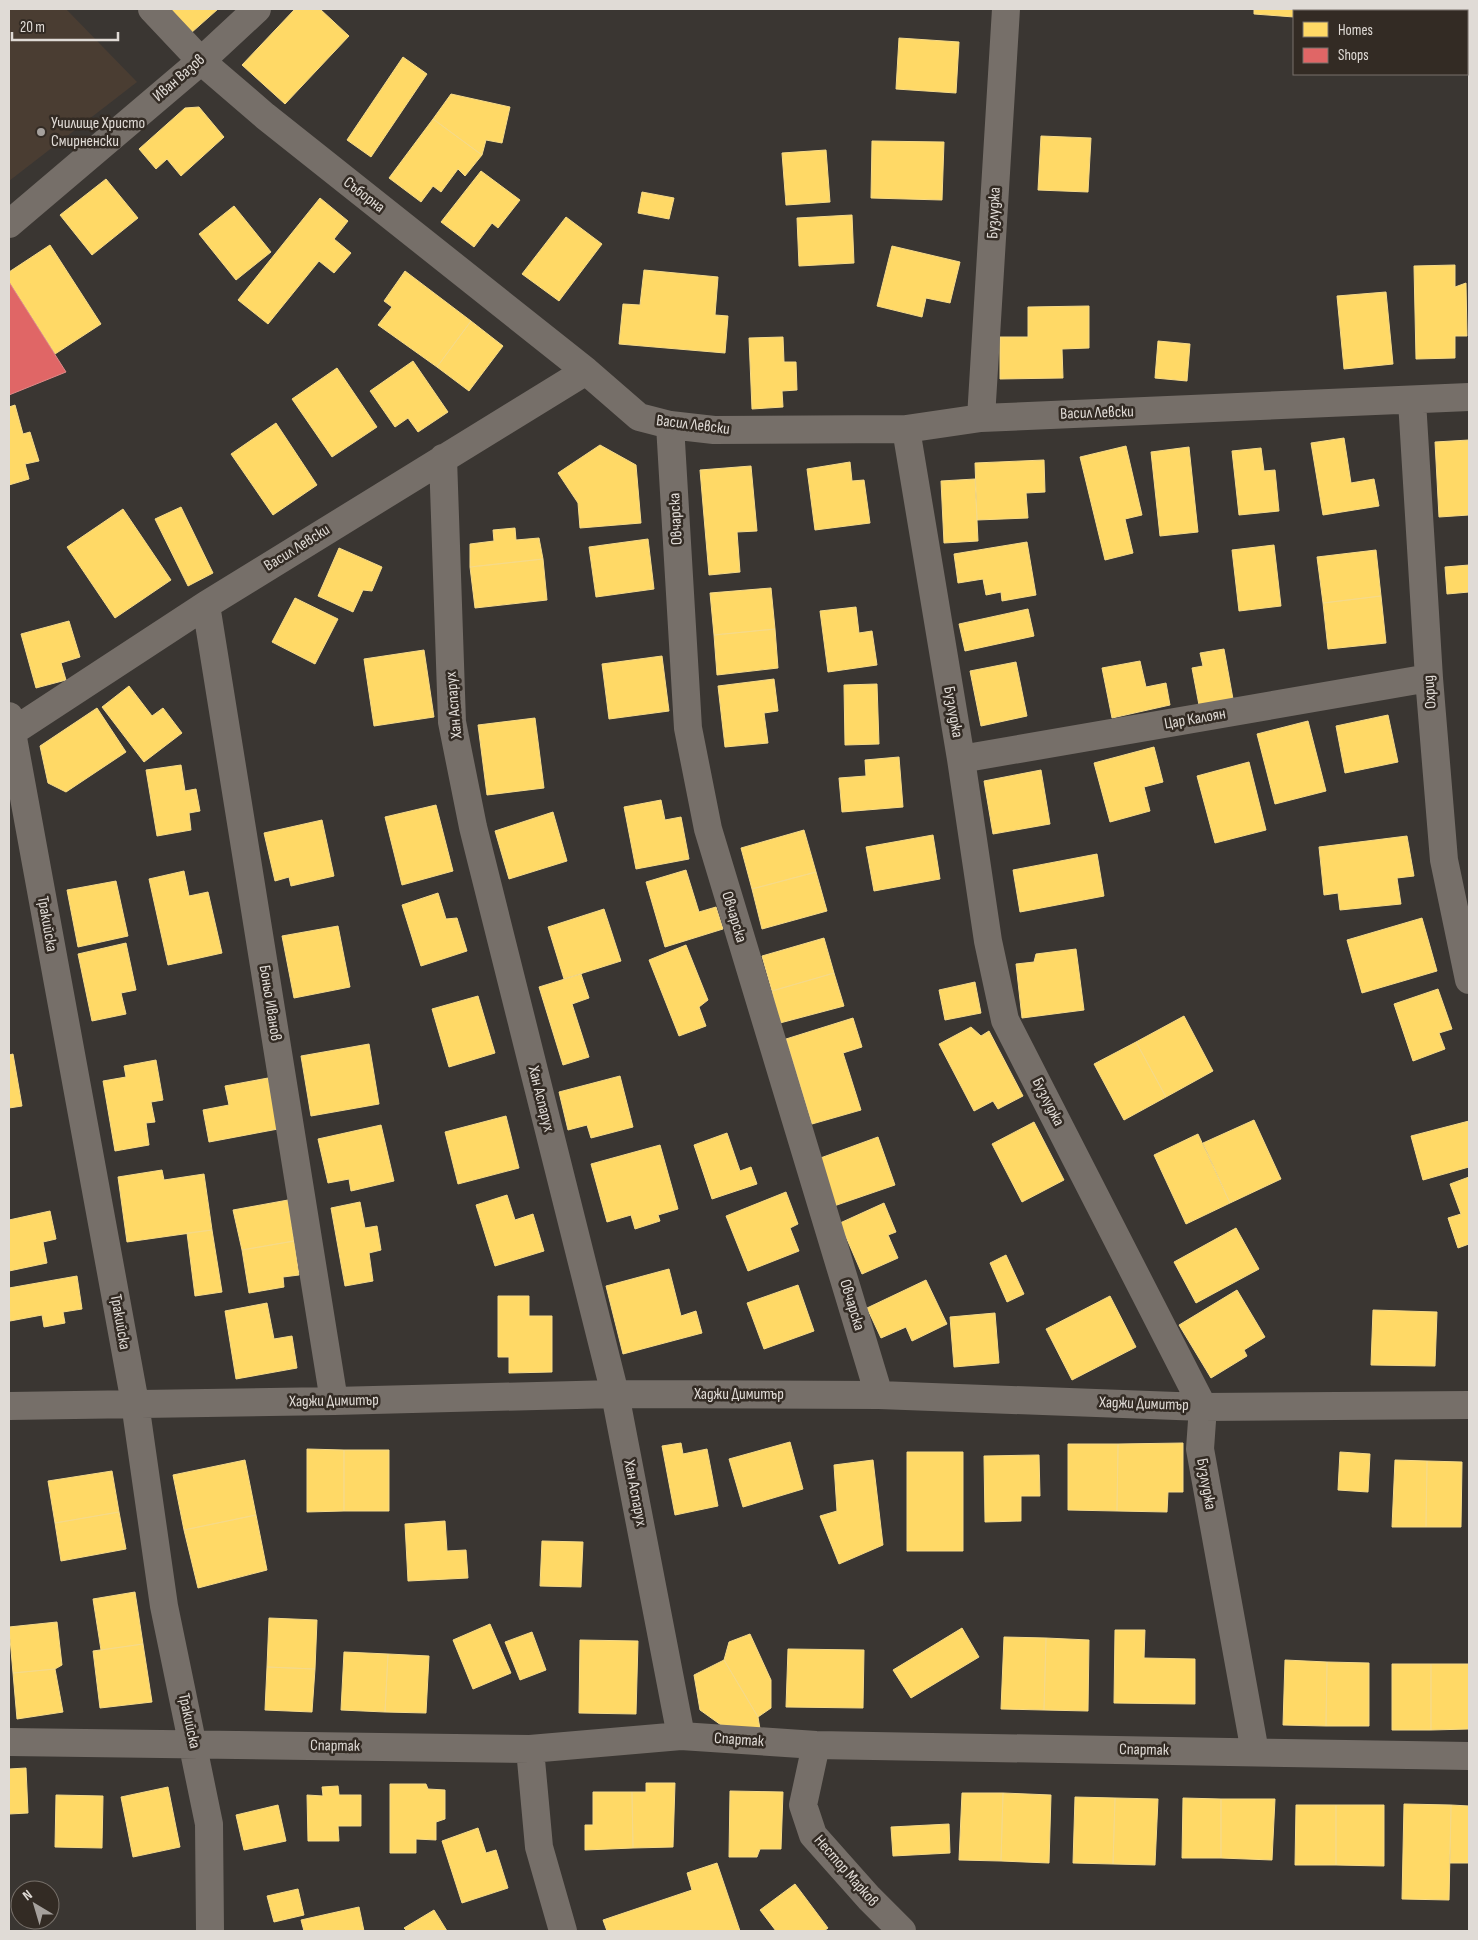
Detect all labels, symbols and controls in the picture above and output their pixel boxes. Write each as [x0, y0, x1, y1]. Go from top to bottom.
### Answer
scale bar [12, 10, 119, 42]
legend [1293, 10, 1468, 75]
text: 20 m [20, 18, 45, 37]
text: Homes [1338, 21, 1373, 40]
text: Shops [1338, 46, 1369, 65]
street label: Иван Вазов [149, 50, 209, 106]
place label: Училище Христо Смирненски [51, 114, 145, 151]
marker: Училище Христо Смирненски [35, 126, 47, 138]
street label: Съборна [339, 173, 389, 217]
street label: Бузлуджа [983, 187, 1005, 239]
street label: Васил Левски [1060, 402, 1134, 424]
street label: Васил Левски [655, 411, 731, 439]
street label: Овчарска [665, 492, 687, 546]
street label: Васил Левски [261, 520, 333, 576]
street label: Хан Аспарух [442, 671, 466, 740]
street label: Охрид [1419, 674, 1441, 710]
street label: Бузлуджа [939, 685, 967, 739]
street label: Цар Калоян [1163, 704, 1227, 734]
street label: Овчарска [717, 889, 751, 945]
street label: Тракийска [33, 895, 61, 953]
street label: Боньо Иванов [255, 964, 285, 1042]
street label: Хан Аспарух [523, 1063, 558, 1134]
street label: Бузлуджа [1028, 1075, 1068, 1129]
street label: Овчарска [835, 1277, 869, 1333]
street label: Тракийска [106, 1293, 134, 1351]
street label: Хаджи Димитър [693, 1385, 784, 1404]
street label: Хаджи Димитър [288, 1391, 379, 1411]
street label: Хаджи Димитър [1098, 1393, 1189, 1415]
street label: Хан Аспарух [619, 1457, 651, 1528]
street label: Бузлуджа [1192, 1457, 1220, 1511]
street label: Тракийска [174, 1692, 204, 1750]
street label: Спартак [713, 1729, 765, 1751]
street label: Спартак [310, 1736, 361, 1756]
street label: Спартак [1119, 1740, 1170, 1760]
street label: Нестор Марков [810, 1831, 882, 1911]
north arrow [10, 1880, 60, 1930]
text: N [19, 1886, 35, 1904]

